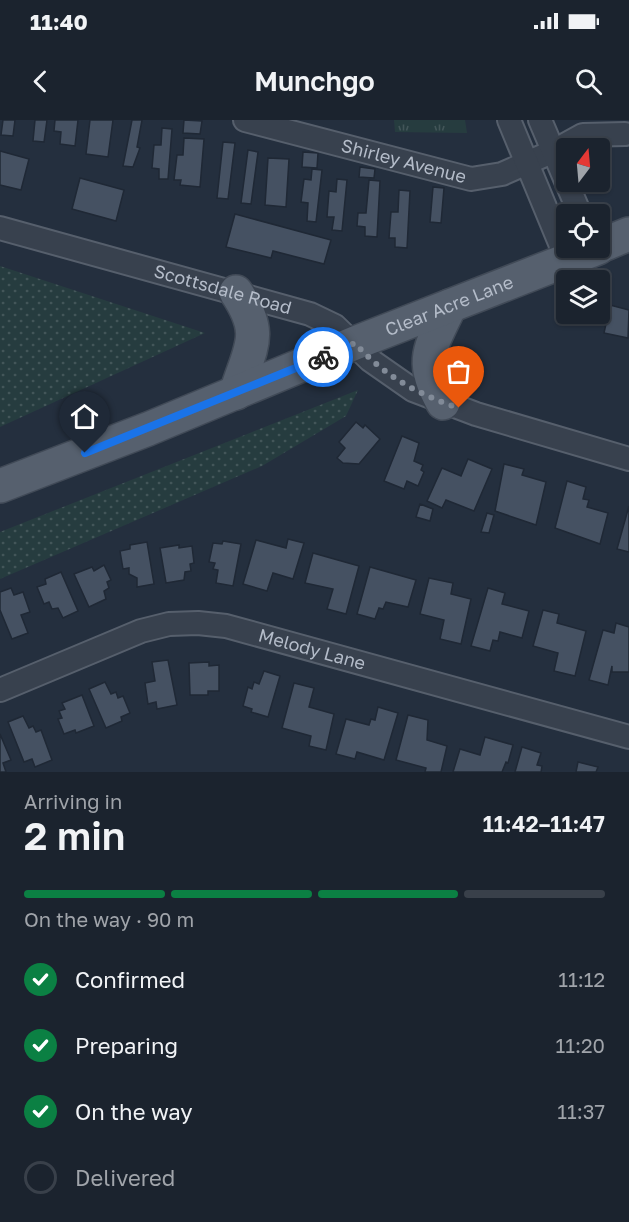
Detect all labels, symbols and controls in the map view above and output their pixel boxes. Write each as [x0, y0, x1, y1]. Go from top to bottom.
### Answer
text: 11:40 [30, 8, 88, 35]
icon: back [24, 65, 57, 98]
text: Munchgo [254, 65, 375, 97]
icon: search [572, 65, 605, 98]
street label: Shirley Avenue [339, 134, 469, 187]
north arrow [556, 138, 610, 192]
map controls [556, 138, 610, 324]
button: locate [556, 204, 610, 258]
street label: Scottsdale Road [152, 259, 294, 318]
street label: Clear Acre Lane [382, 270, 516, 340]
button: layers [556, 270, 610, 324]
courier [293, 327, 353, 387]
icon: bike [307, 341, 340, 374]
pin [433, 346, 484, 408]
icon: bag [442, 355, 475, 388]
pin [59, 391, 110, 453]
icon: home [68, 400, 101, 433]
street label: Melody Lane [256, 623, 368, 674]
text: Arriving in [24, 789, 122, 813]
text: 11:42–11:47 [483, 810, 605, 837]
text: 2 min [24, 812, 125, 859]
text: On the way · 90 m [24, 907, 194, 931]
icon: check [24, 963, 57, 996]
text: Confirmed [75, 966, 185, 993]
text: 11:12 [558, 967, 605, 991]
icon: check [24, 1029, 57, 1062]
text: Preparing [75, 1032, 178, 1059]
text: 11:20 [556, 1033, 605, 1057]
icon: check [24, 1095, 57, 1128]
text: On the way [75, 1098, 193, 1125]
text: 11:37 [557, 1099, 605, 1123]
text: Delivered [75, 1164, 175, 1191]

